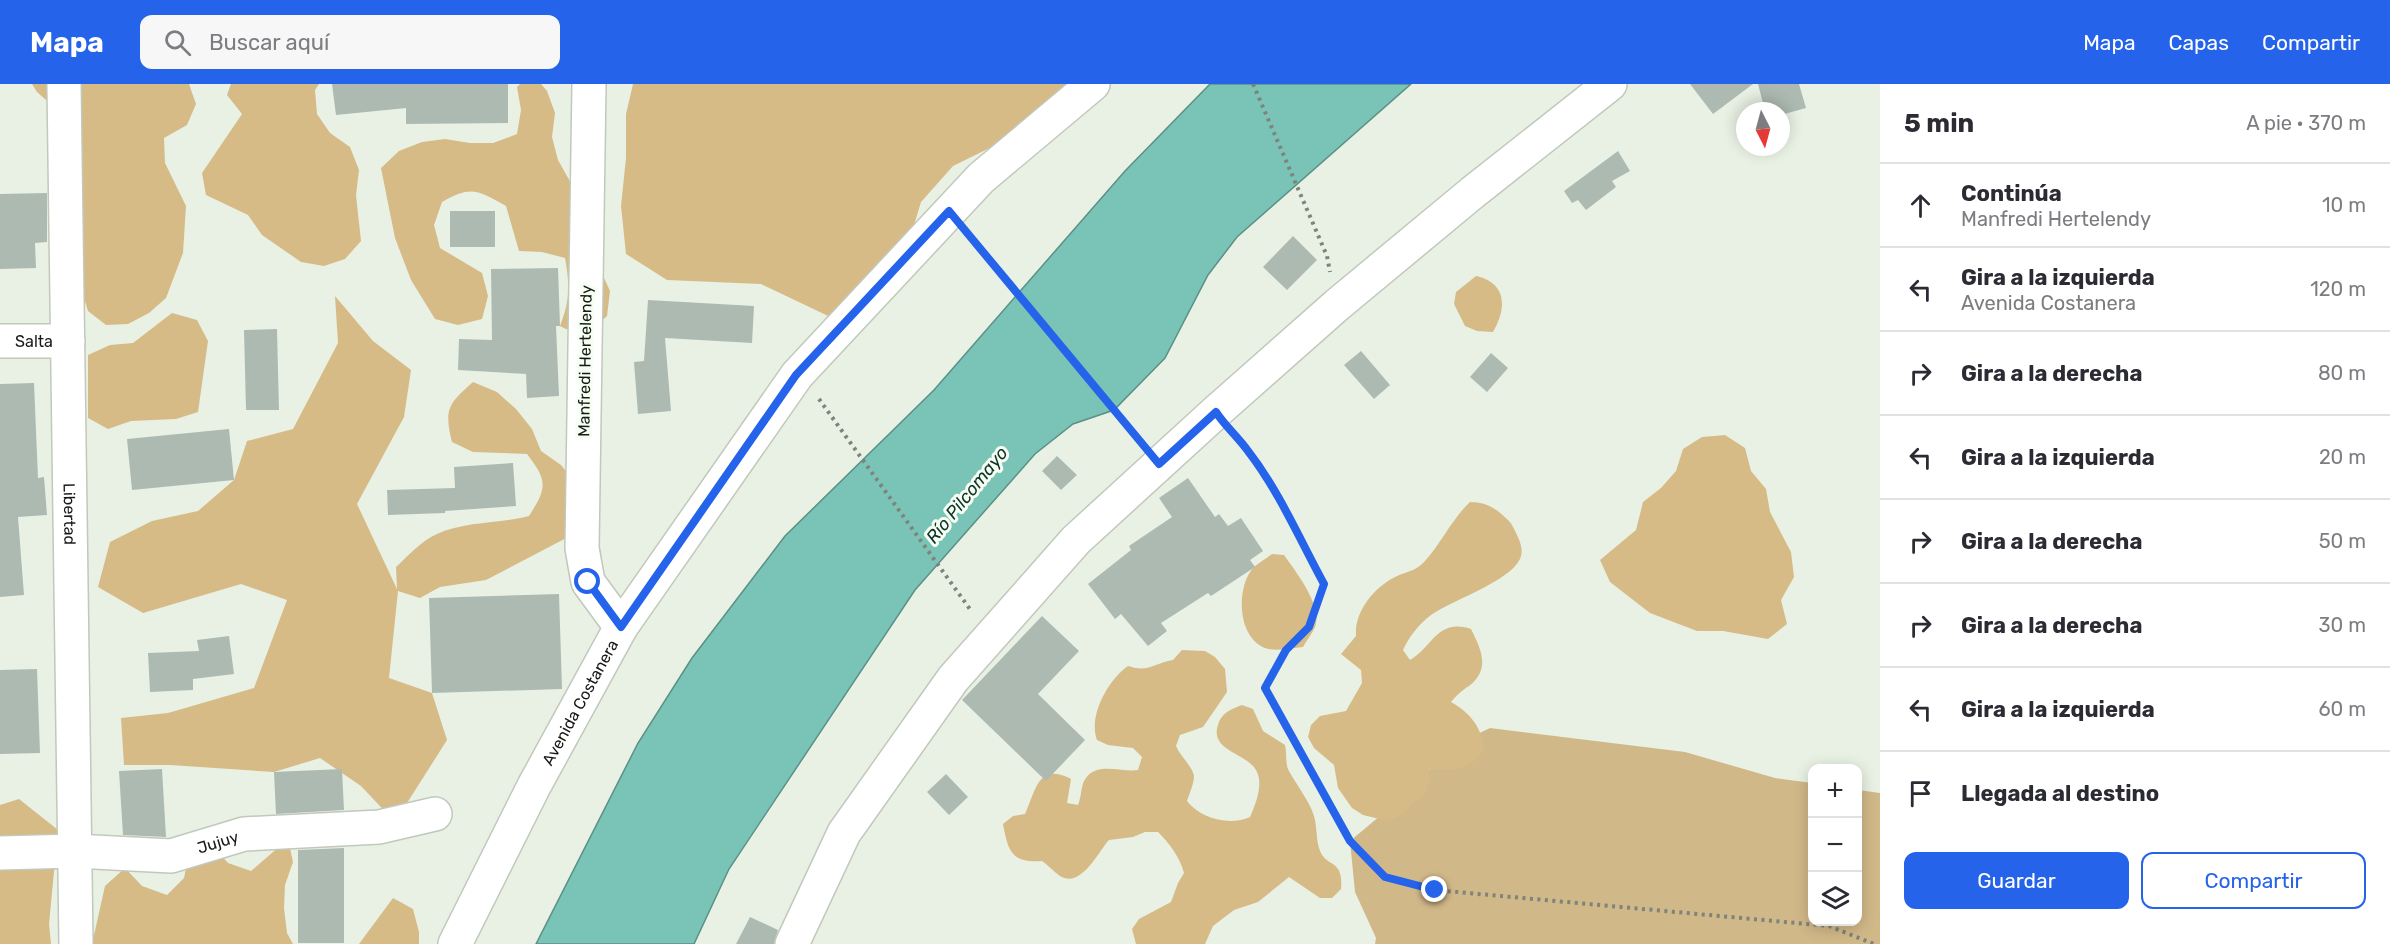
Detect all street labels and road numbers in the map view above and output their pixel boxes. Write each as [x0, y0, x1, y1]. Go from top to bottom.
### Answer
street label: Manfredi Hertelendy [574, 285, 596, 437]
street label: Salta [15, 332, 53, 351]
street label: Libertad [60, 483, 80, 545]
street label: Avenida Costanera [538, 636, 622, 768]
street label: Jujuy [195, 827, 241, 857]

